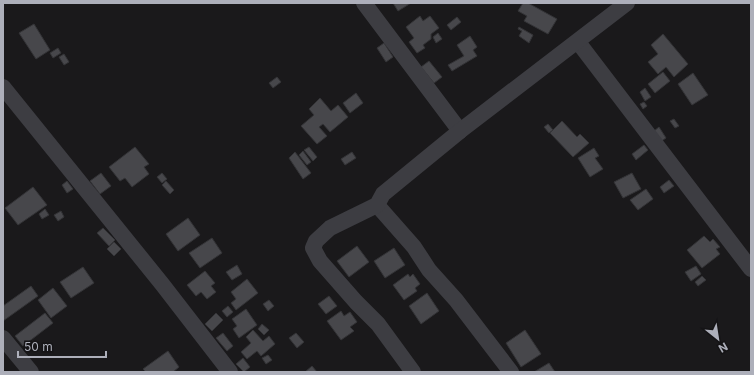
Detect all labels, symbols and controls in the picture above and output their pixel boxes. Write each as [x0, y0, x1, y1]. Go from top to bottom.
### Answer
north arrow [698, 319, 738, 359]
scale bar [18, 333, 106, 359]
text: 50 m [24, 339, 53, 354]
text: N [716, 340, 730, 356]

